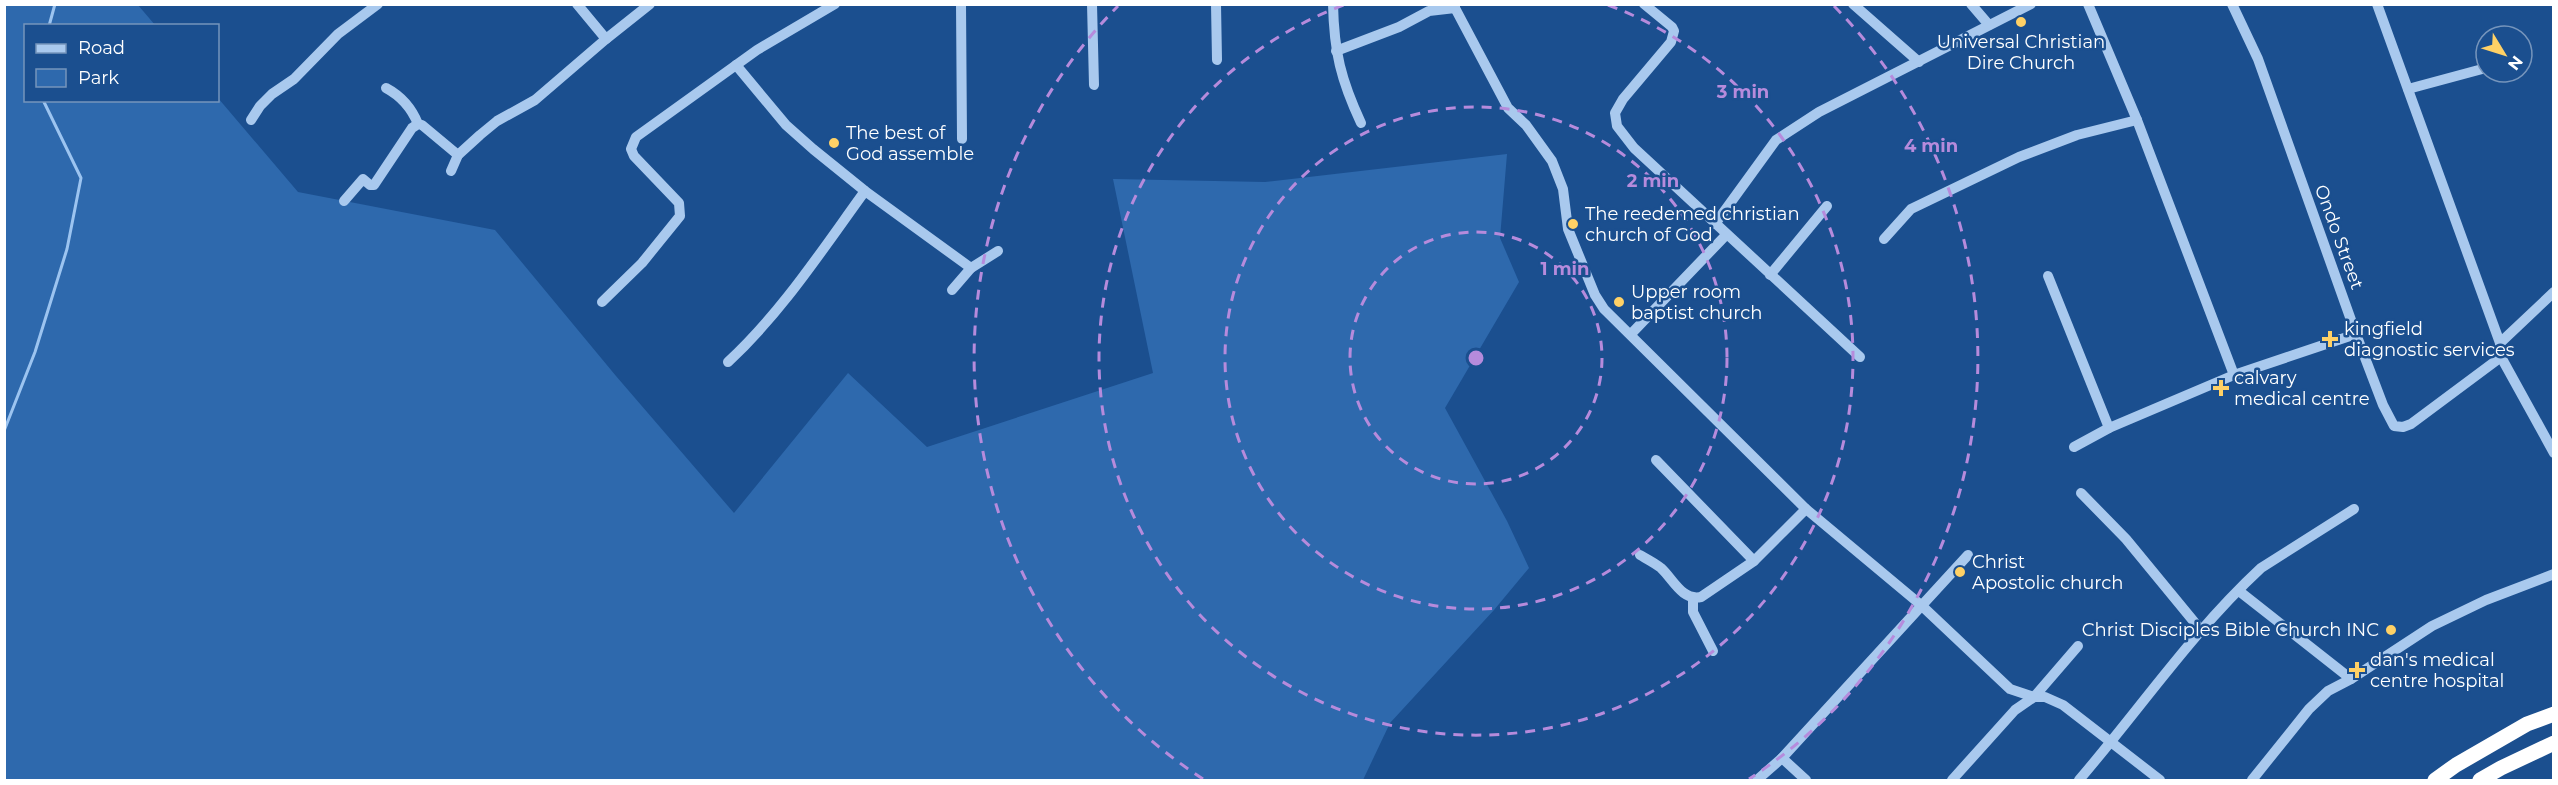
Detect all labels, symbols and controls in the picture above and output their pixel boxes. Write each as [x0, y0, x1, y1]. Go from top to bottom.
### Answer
marker: Universal Christian Dire Church [2014, 15, 2028, 29]
legend [24, 24, 219, 102]
north arrow [2474, 24, 2534, 84]
place label: Universal Christian Dire Church [1937, 31, 2105, 74]
text: Road [78, 37, 125, 59]
text: N [2504, 52, 2527, 74]
text: Park [78, 67, 119, 89]
text: 3 min [1716, 81, 1769, 103]
place label: The best of God assemble [846, 122, 974, 165]
text: 4 min [1904, 135, 1958, 157]
marker: The best of God assemble [827, 136, 841, 150]
text: 2 min [1627, 170, 1679, 192]
street label: Ondo Street [2310, 182, 2368, 292]
place label: The reedemed christian church of God [1585, 203, 1800, 246]
marker: The reedemed christian church of God [1566, 217, 1580, 231]
text: 1 min [1541, 258, 1589, 280]
place label: Upper room baptist church [1631, 281, 1762, 324]
marker: Upper room baptist church [1612, 295, 1626, 309]
place label: kingfield diagnostic services [2344, 318, 2515, 361]
marker: kingfield diagnostic services [2321, 330, 2339, 348]
centre of rings [1466, 348, 1486, 368]
place label: calvary medical centre [2234, 367, 2370, 410]
marker: calvary medical centre [2212, 379, 2230, 397]
place label: Christ Apostolic church [1972, 551, 2123, 594]
marker: Christ Apostolic church [1953, 565, 1967, 579]
place label: Christ Disciples Bible Church INC [2082, 619, 2379, 641]
marker: Christ Disciples Bible Church INC [2384, 623, 2398, 637]
place label: dan's medical centre hospital [2370, 649, 2504, 692]
marker: dan's medical centre hospital [2348, 661, 2366, 679]

